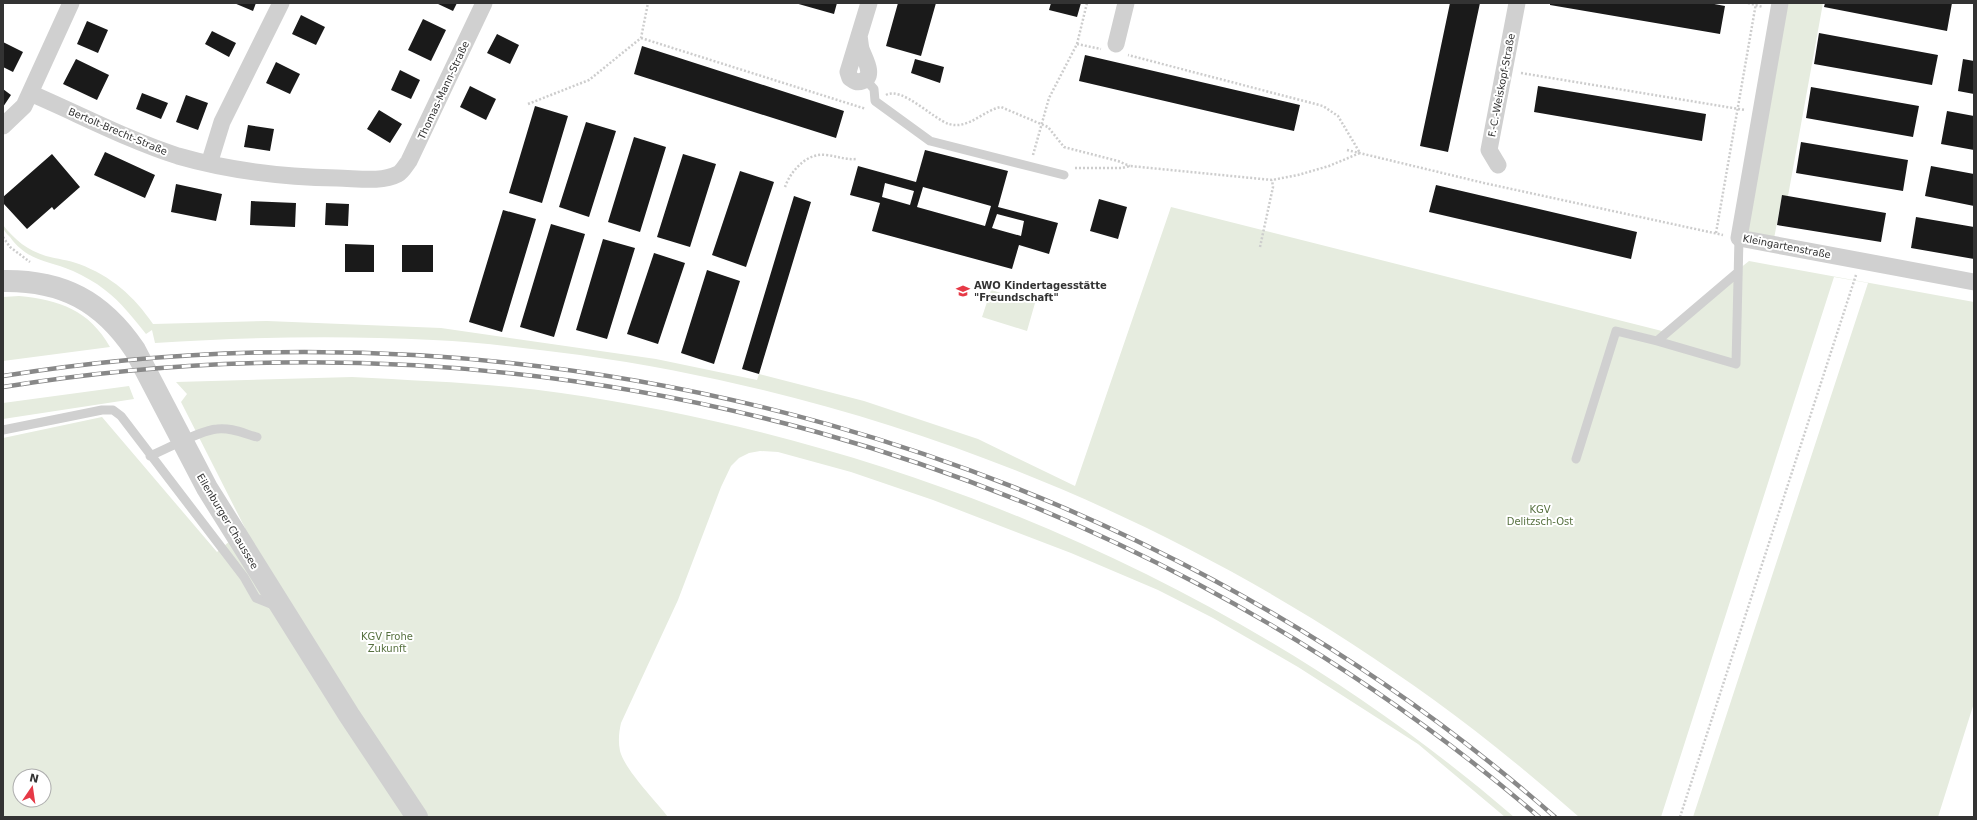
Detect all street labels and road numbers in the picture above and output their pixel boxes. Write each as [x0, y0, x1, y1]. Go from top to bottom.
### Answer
street label: F.-C.-Weiskopf-Straße [1486, 32, 1517, 138]
street label: Thomas-Mann-Straße [415, 39, 471, 142]
street label: Bertolt-Brecht-Straße [67, 106, 169, 157]
street label: Kleingartenstraße [1742, 233, 1832, 260]
street label: Eilenburger Chaussee [195, 472, 260, 571]

